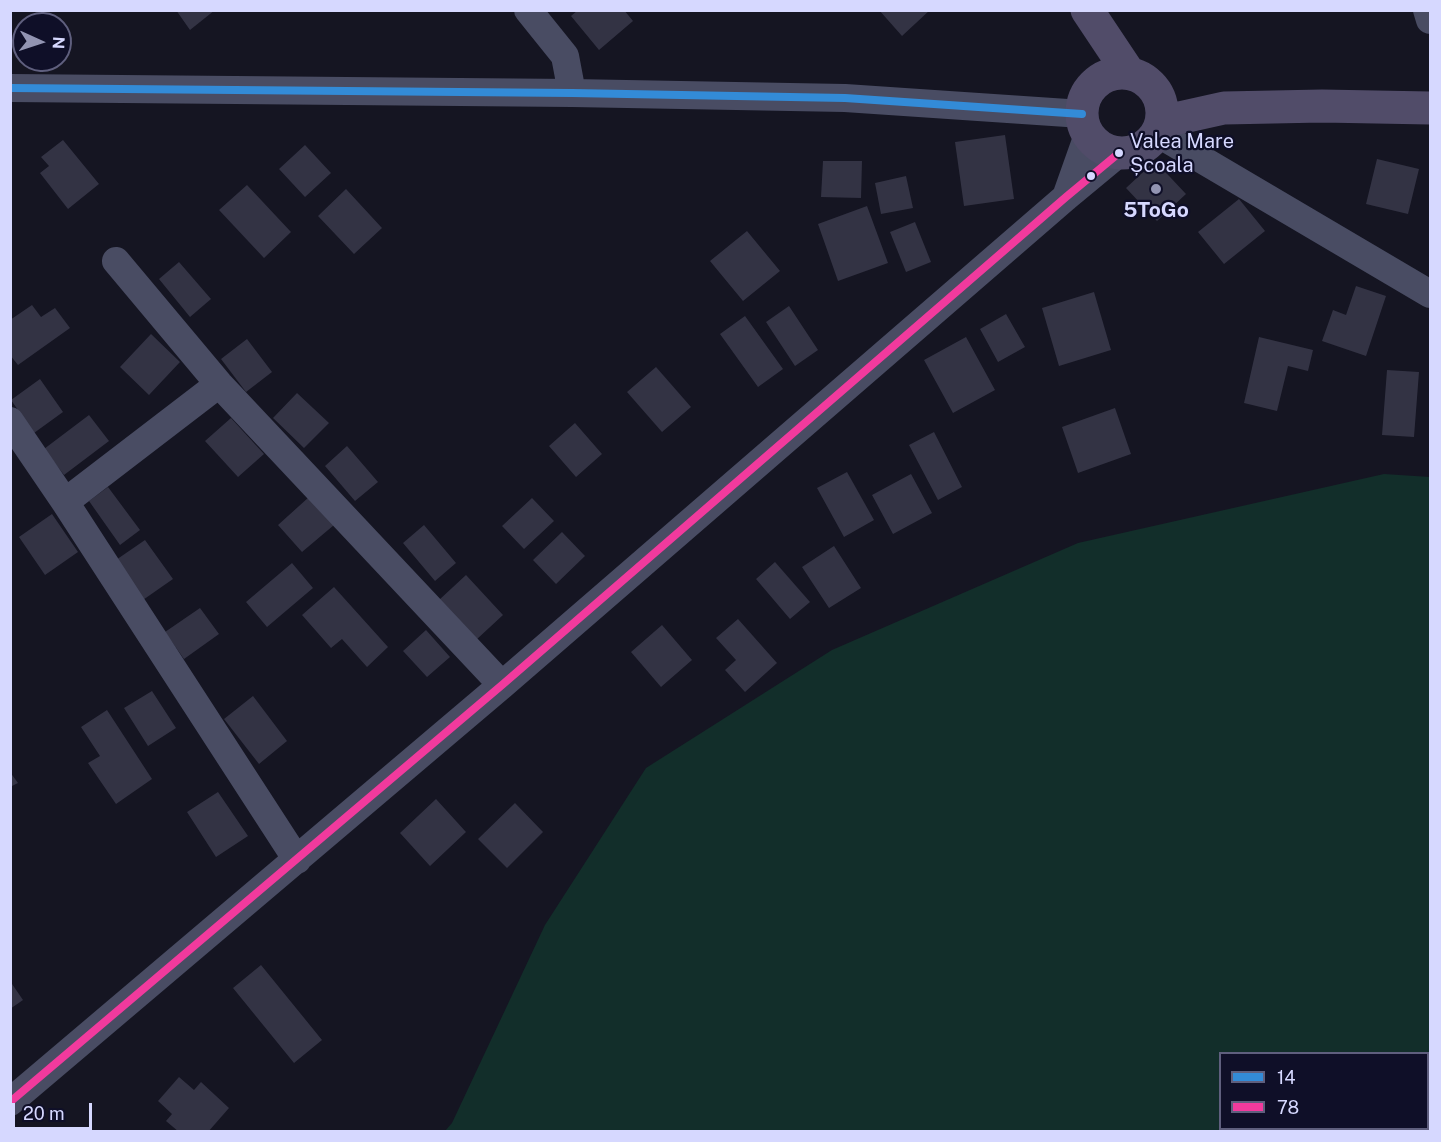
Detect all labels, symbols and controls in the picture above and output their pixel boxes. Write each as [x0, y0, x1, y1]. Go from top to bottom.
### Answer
north arrow [12, 12, 72, 72]
text: N [49, 36, 68, 50]
place label: Valea Mare Școala [1130, 130, 1234, 177]
marker: Valea Mare Școala [1113, 147, 1125, 159]
unlabelled marker [1085, 170, 1097, 182]
marker: 5ToGo [1149, 182, 1163, 196]
place label: 5ToGo [1123, 198, 1189, 224]
legend [1219, 1052, 1429, 1130]
text: 14 [1277, 1067, 1296, 1088]
scale bar [15, 1091, 94, 1129]
text: 78 [1277, 1097, 1299, 1118]
text: 20 m [23, 1103, 65, 1124]

